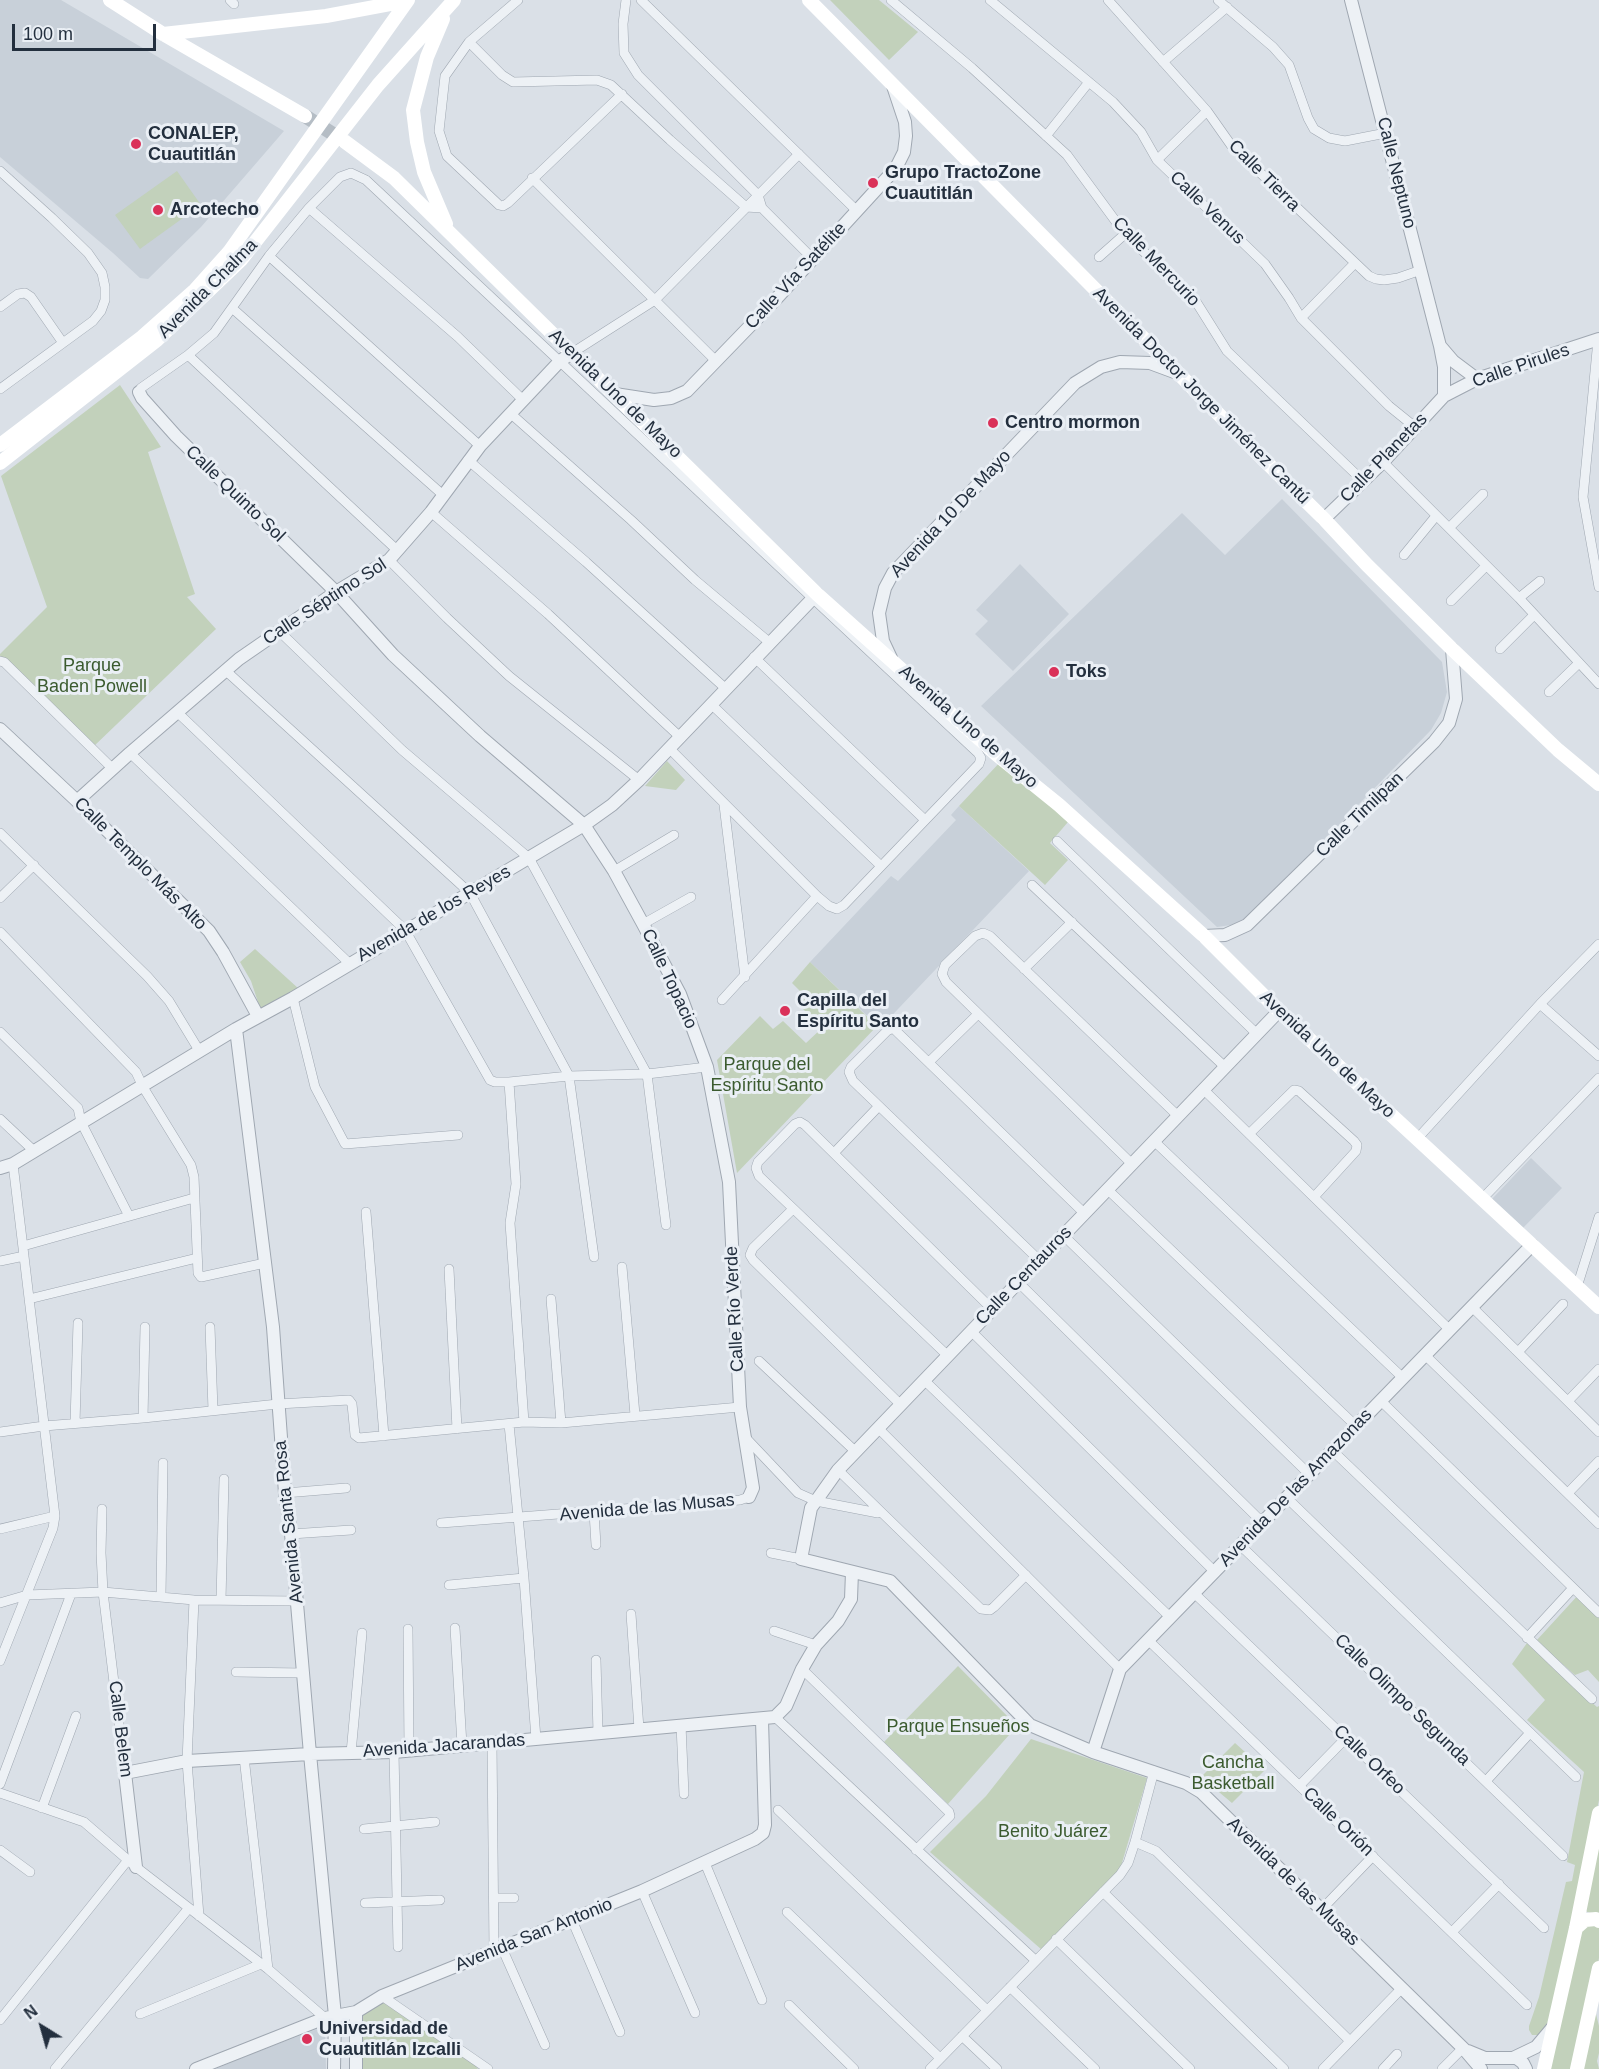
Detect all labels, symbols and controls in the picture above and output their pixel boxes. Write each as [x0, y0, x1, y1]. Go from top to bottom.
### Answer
scale bar [15, 12, 159, 50]
text: 100 m [23, 24, 73, 44]
street label: Calle Neptuno [1372, 115, 1420, 231]
place label: CONALEP, Cuautitlán [148, 123, 239, 166]
street label: Calle Tierra [1224, 136, 1304, 216]
marker: CONALEP, Cuautitlán [129, 137, 143, 151]
place label: Grupo TractoZone Cuautitlán [885, 162, 1041, 204]
street label: Calle Venus [1165, 167, 1249, 249]
marker: Grupo TractoZone Cuautitlán [866, 176, 880, 190]
place label: Arcotecho [170, 199, 259, 221]
marker: Arcotecho [151, 203, 165, 217]
street label: Calle Mercurio [1108, 213, 1204, 311]
street label: Calle Vía Satélite [741, 218, 851, 334]
street label: Avenida Chalma [154, 235, 262, 343]
street label: Avenida Doctor Jorge Jiménez Cantú [1088, 283, 1314, 509]
street label: Avenida Uno de Mayo [544, 325, 686, 463]
street label: Calle Pirules [1470, 339, 1572, 393]
street label: Calle Planetas [1336, 409, 1432, 507]
place label: Centro mormon [1005, 412, 1140, 434]
marker: Centro mormon [986, 416, 1000, 430]
street label: Calle Quinto Sol [181, 441, 289, 547]
street label: Avenida 10 De Mayo [886, 446, 1016, 582]
street label: Calle Séptimo Sol [259, 554, 391, 650]
park label: Parque Baden Powell [37, 655, 147, 698]
street label: Avenida Uno de Mayo [894, 661, 1042, 793]
place label: Toks [1066, 661, 1107, 683]
marker: Toks [1047, 665, 1061, 679]
street label: Calle Timilpan [1312, 768, 1408, 862]
street label: Calle Templo Más Alto [69, 793, 211, 935]
street label: Avenida de los Reyes [353, 861, 515, 967]
street label: Calle Topacio [636, 925, 702, 1033]
street label: Avenida Uno de Mayo [1255, 987, 1399, 1123]
place label: Capilla del Espíritu Santo [797, 990, 919, 1032]
marker: Capilla del Espíritu Santo [778, 1004, 792, 1018]
park label: Parque del Espíritu Santo [710, 1054, 824, 1096]
street label: Calle Centauros [971, 1222, 1077, 1330]
street label: Calle Río Verde [721, 1245, 749, 1373]
street label: Avenida De las Amazonas [1215, 1405, 1377, 1571]
street label: Avenida Santa Rosa [270, 1439, 308, 1605]
street label: Avenida de las Musas [559, 1490, 735, 1526]
street label: Calle Olimpo Segunda [1330, 1630, 1474, 1770]
street label: Calle Belem [103, 1680, 137, 1778]
park label: Parque Ensueños [886, 1716, 1030, 1738]
street label: Calle Orfeo [1329, 1721, 1409, 1799]
street label: Avenida Jacarandas [362, 1730, 526, 1762]
park label: Cancha Basketball [1191, 1752, 1275, 1794]
street label: Calle Orión [1298, 1783, 1378, 1861]
street label: Avenida de las Musas [1222, 1813, 1364, 1951]
park label: Benito Juárez [998, 1821, 1108, 1843]
street label: Avenida San Antonio [452, 1894, 616, 1976]
north arrow [12, 1997, 72, 2057]
text: N [21, 2002, 41, 2022]
place label: Universidad de Cuautitlán Izcalli [319, 2018, 461, 2060]
marker: Universidad de Cuautitlán Izcalli [300, 2032, 314, 2046]

